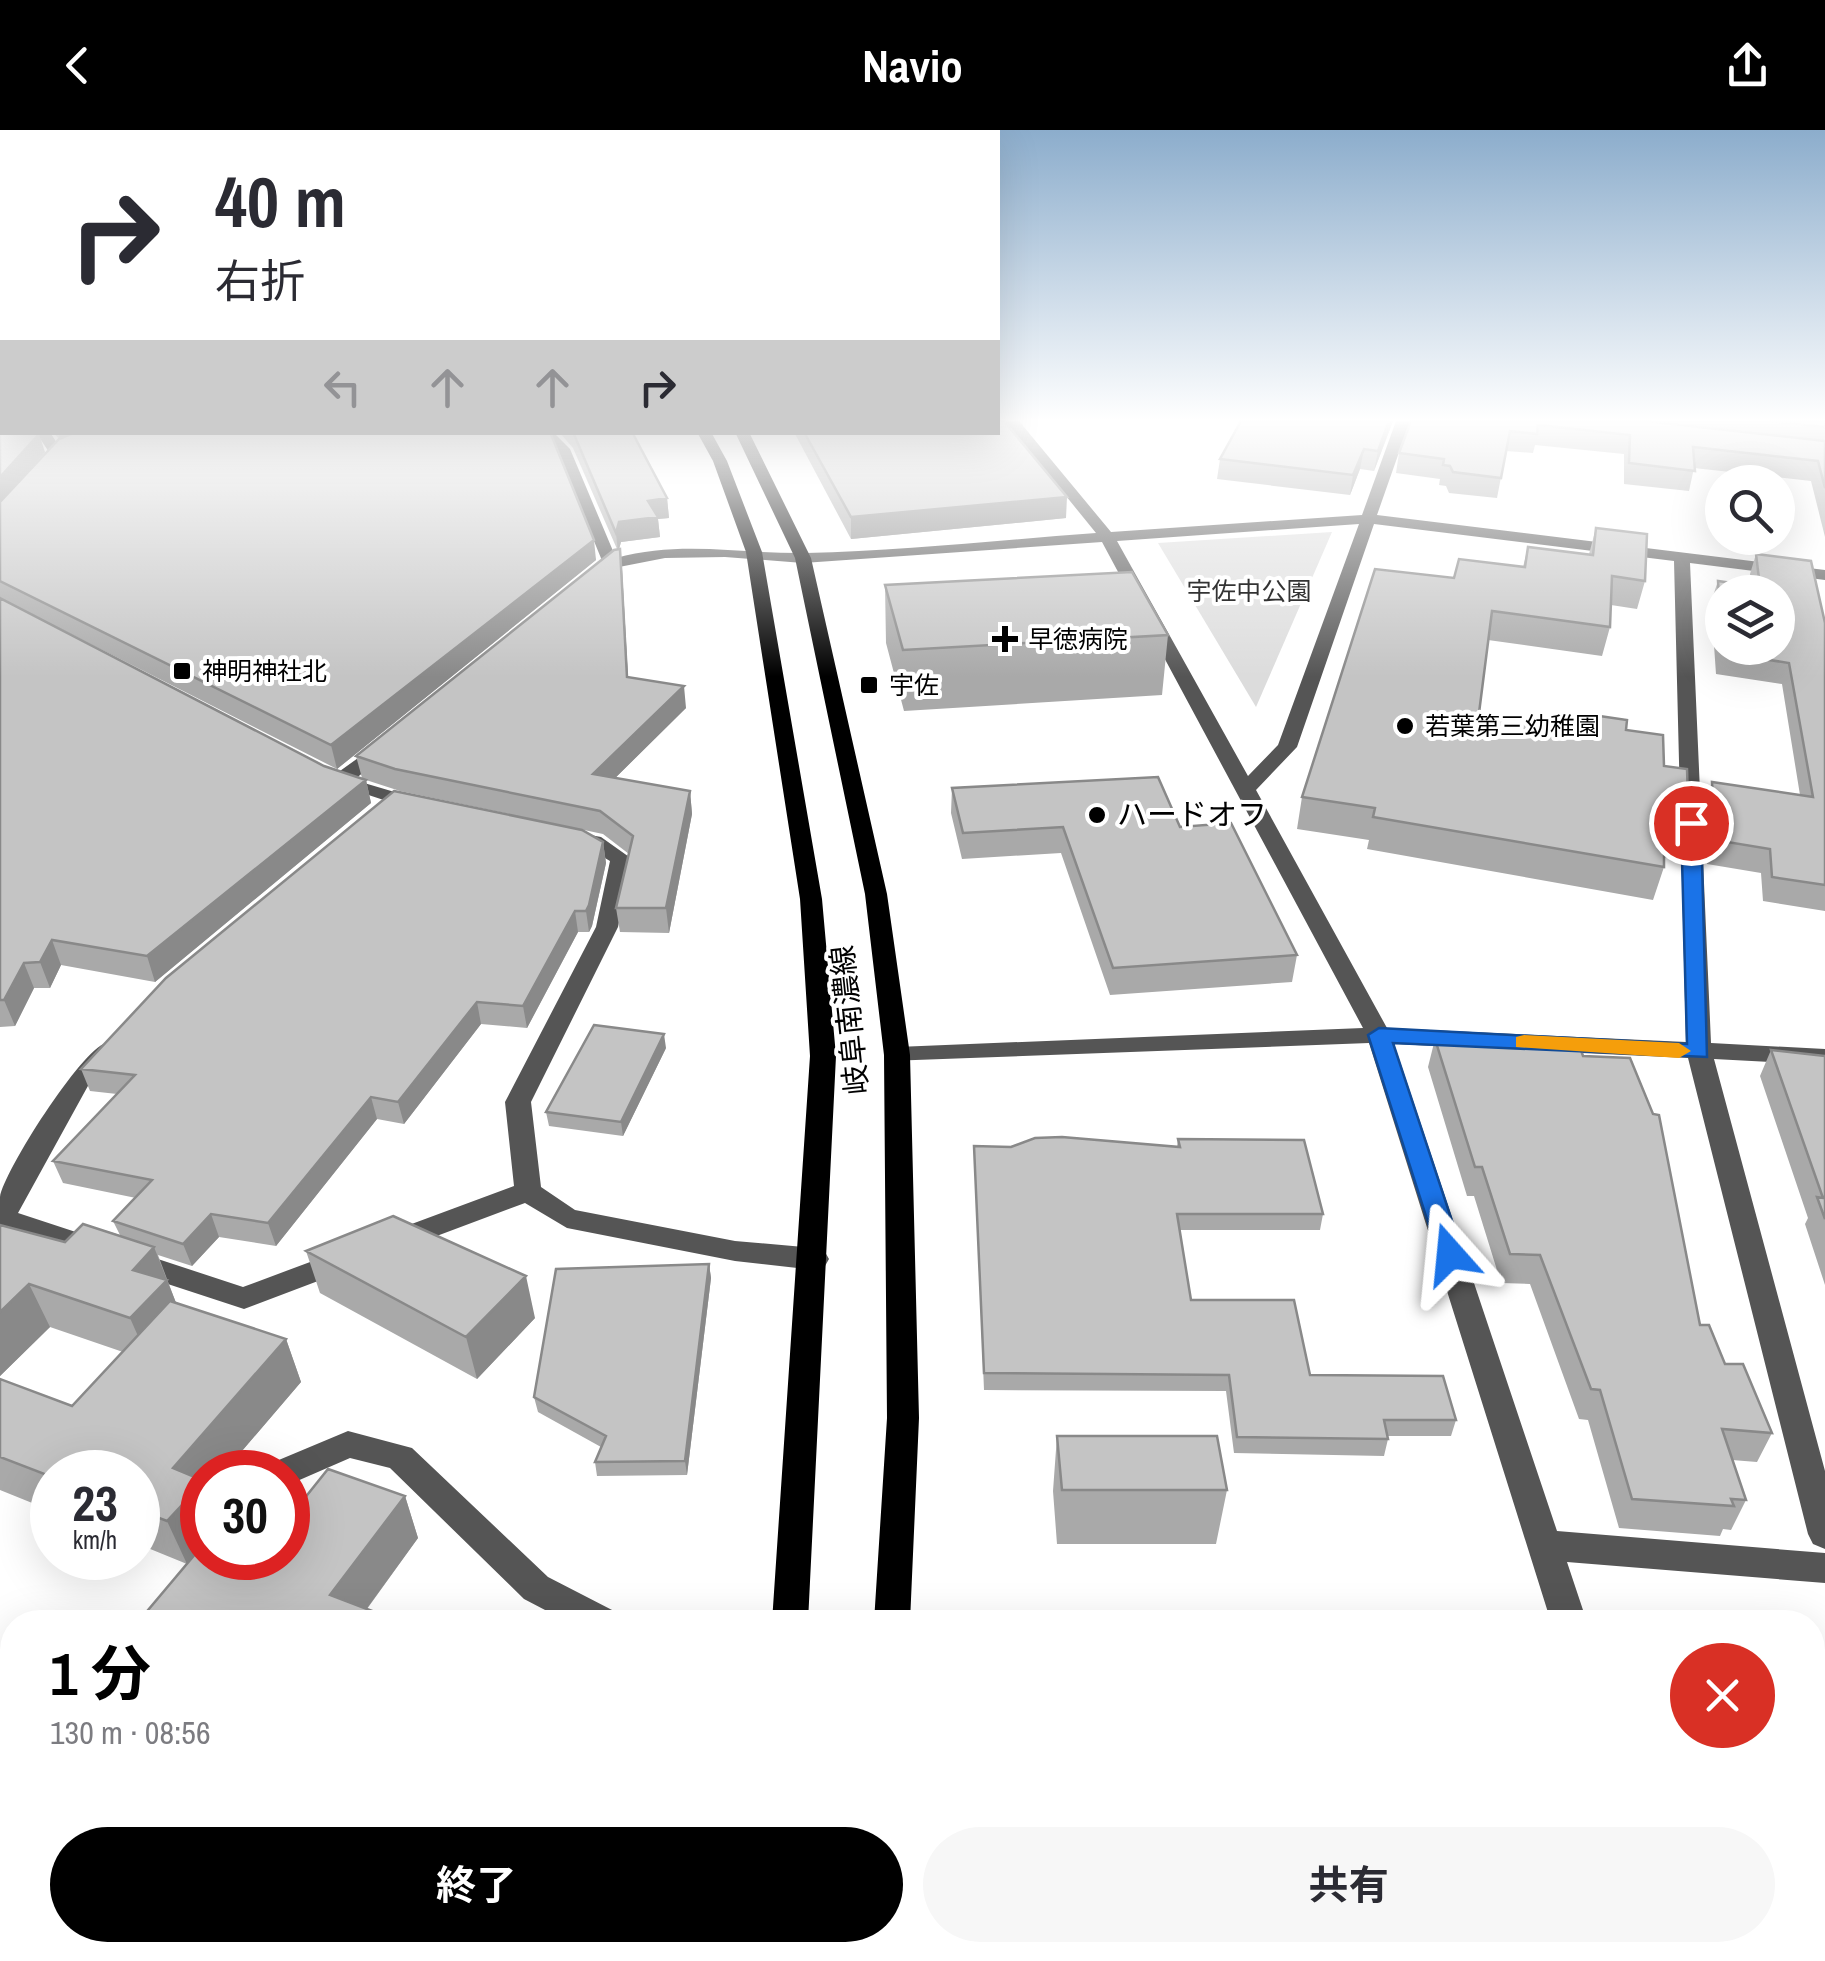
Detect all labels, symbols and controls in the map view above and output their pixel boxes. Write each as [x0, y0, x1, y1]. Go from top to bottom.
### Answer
text: Navio [862, 35, 963, 96]
icon: back [50, 38, 105, 93]
icon: share [1720, 38, 1775, 93]
text: 40 m [215, 155, 346, 249]
icon: right [50, 170, 180, 300]
text: 右折 [215, 250, 305, 311]
icon: left [315, 360, 370, 415]
icon: ahead [420, 360, 475, 415]
icon: ahead [525, 360, 580, 415]
icon: right [630, 360, 685, 415]
map controls [1705, 465, 1795, 665]
button: search [1705, 465, 1795, 555]
park label: 宇佐中公園 [1186, 574, 1312, 608]
button: layers [1705, 575, 1795, 665]
place label: 早徳病院 [1028, 622, 1128, 656]
marker: 早徳病院 [992, 626, 1018, 652]
place label: 神明神社北 [202, 654, 327, 688]
marker: 神明神社北 [171, 660, 193, 682]
place label: 宇佐 [889, 668, 939, 702]
marker: 宇佐 [858, 674, 880, 696]
place label: 若葉第三幼稚園 [1425, 709, 1600, 743]
marker: 若葉第三幼稚園 [1394, 715, 1416, 737]
pin [1649, 781, 1734, 866]
place label: ハードオフ [1117, 794, 1267, 834]
icon: arrive [1664, 796, 1719, 851]
marker: ハードオフ [1086, 804, 1108, 826]
street label: 岐阜南濃線 [821, 943, 877, 1097]
position arrow [1398, 1202, 1502, 1306]
speed limit sign: 30 [180, 1450, 310, 1580]
text: 23 [72, 1469, 118, 1537]
text: km/h [73, 1523, 117, 1557]
text: 1 分 [50, 1633, 151, 1714]
button: close [1670, 1643, 1775, 1748]
text: 130 m · 08:56 [50, 1711, 210, 1754]
button: 終了 [50, 1827, 903, 1942]
button: 共有 [923, 1827, 1775, 1942]

